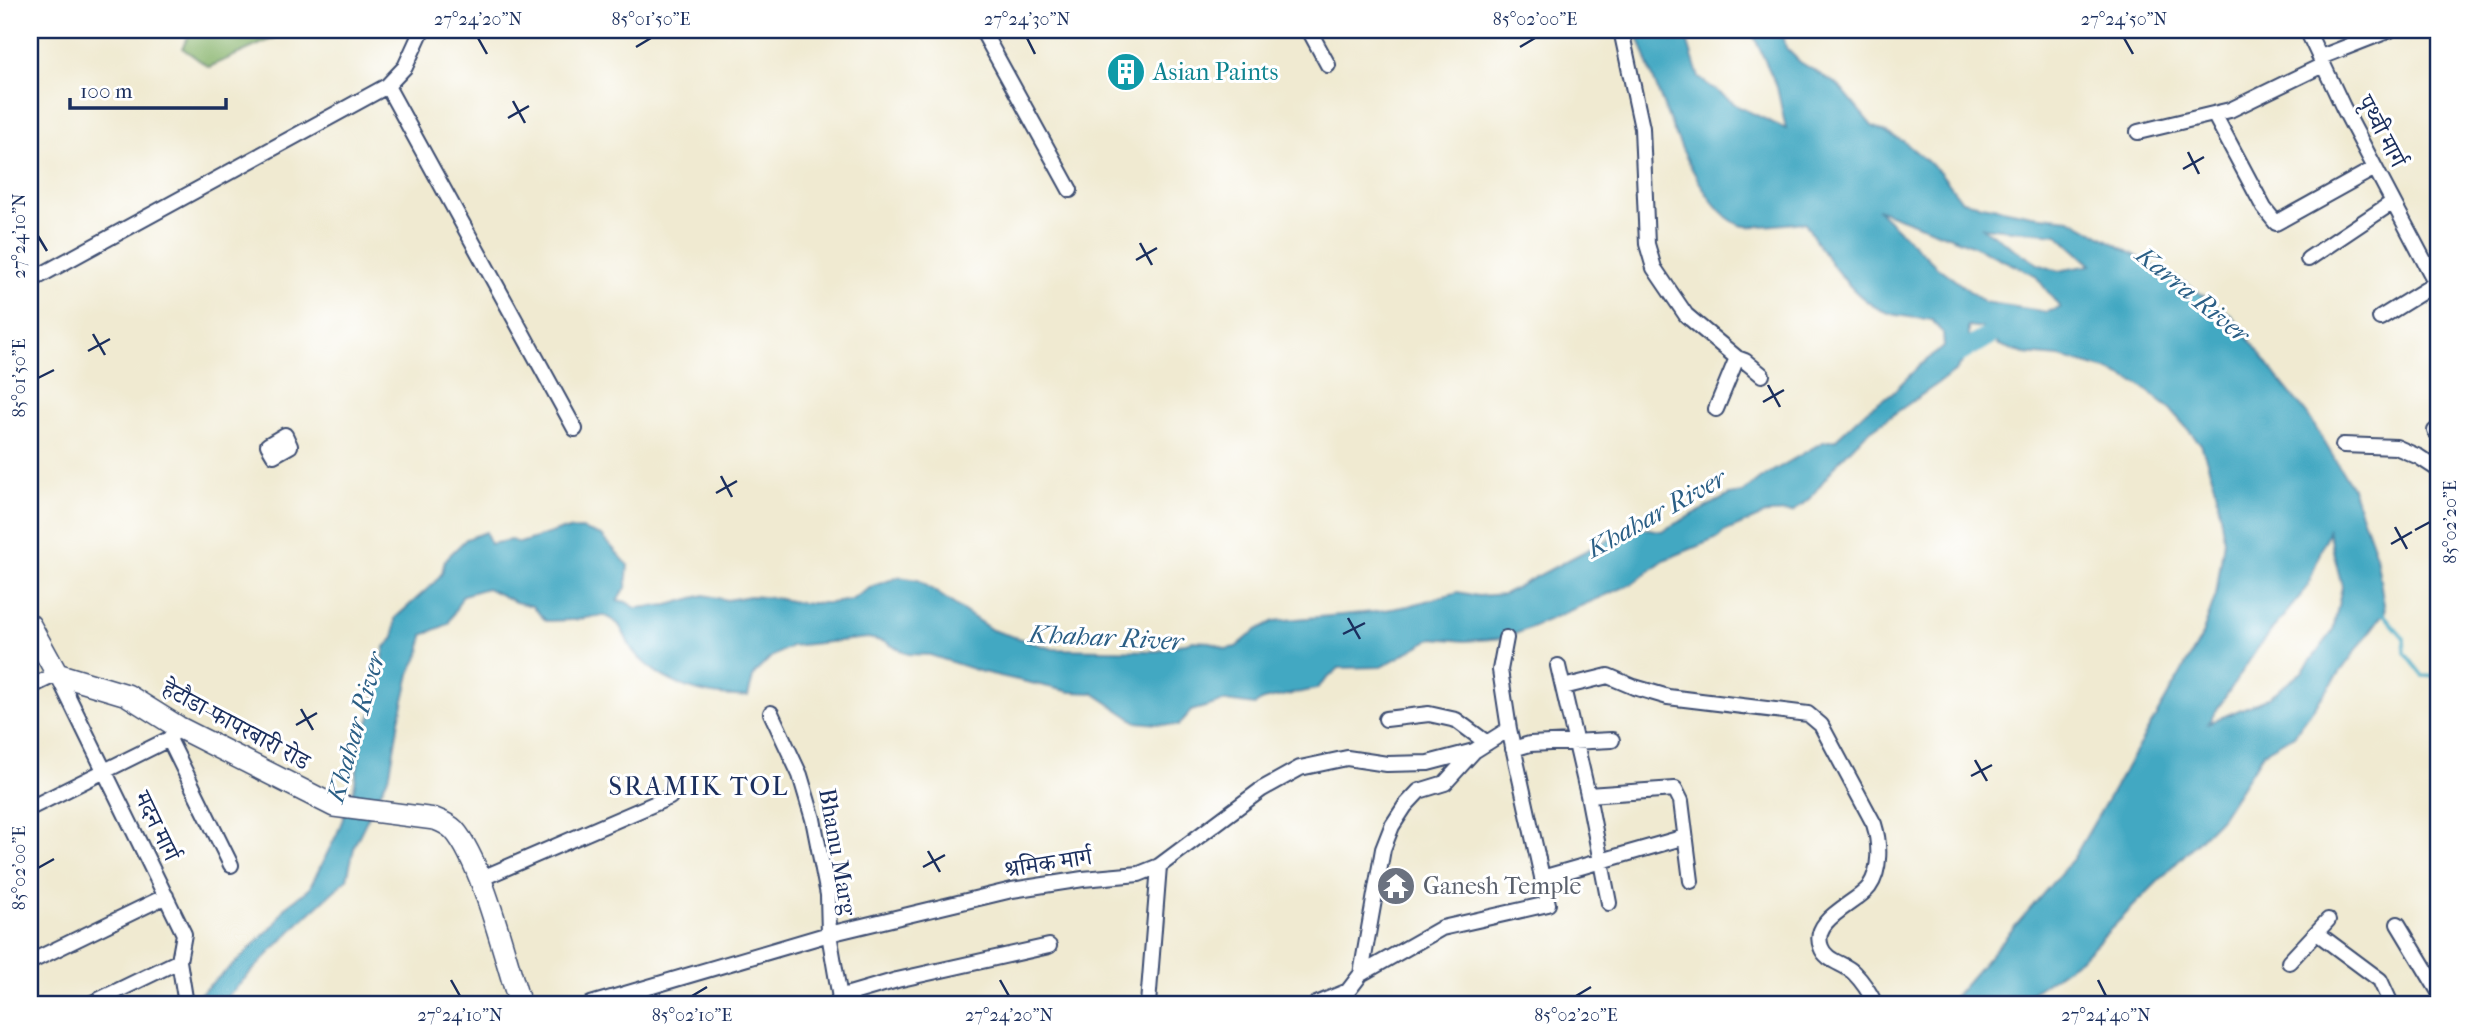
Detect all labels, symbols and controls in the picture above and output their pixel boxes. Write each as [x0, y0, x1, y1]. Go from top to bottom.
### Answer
text: 27°24'20"N [434, 9, 522, 30]
text: 85°01'50"E [611, 9, 691, 30]
text: 27°24'30"N [984, 9, 1070, 30]
text: 85°02'00"E [1493, 9, 1577, 30]
text: 27°24'50"N [2081, 9, 2168, 30]
building icon: Asian Paints [1105, 51, 1147, 93]
place label: Asian Paints [1152, 58, 1278, 86]
scale bar [70, 66, 226, 110]
text: 100 m [80, 79, 133, 103]
street label: पृथ्वी मार्ग [2350, 90, 2413, 173]
text: 27°24'10"N [9, 193, 30, 279]
water label: Karra River [2128, 238, 2257, 351]
text: 85°01'50"E [9, 338, 30, 418]
water label: Khahar River [1579, 461, 1733, 565]
text: 85°02'20"E [2440, 480, 2461, 564]
water label: Khahar River [1026, 618, 1186, 657]
water label: Khahar River [319, 646, 392, 808]
street label: हेटौडा-फापरबारी रोड [157, 674, 316, 776]
district label: SRAMIK TOL [608, 771, 790, 802]
street label: मदन मार्ग [128, 786, 186, 867]
street label: Bhanu Marg [813, 786, 863, 919]
text: 85°02'00"E [9, 826, 30, 910]
street label: श्रमिक मार्ग [1002, 842, 1095, 884]
temple icon: Ganesh Temple [1375, 865, 1417, 907]
place label: Ganesh Temple [1423, 872, 1581, 900]
text: 27°24'10"N [417, 1005, 503, 1026]
text: 85°02'10"E [652, 1005, 732, 1026]
text: 27°24'20"N [965, 1005, 1053, 1026]
text: 85°02'20"E [1534, 1005, 1618, 1026]
text: 27°24'40"N [2061, 1005, 2151, 1026]

